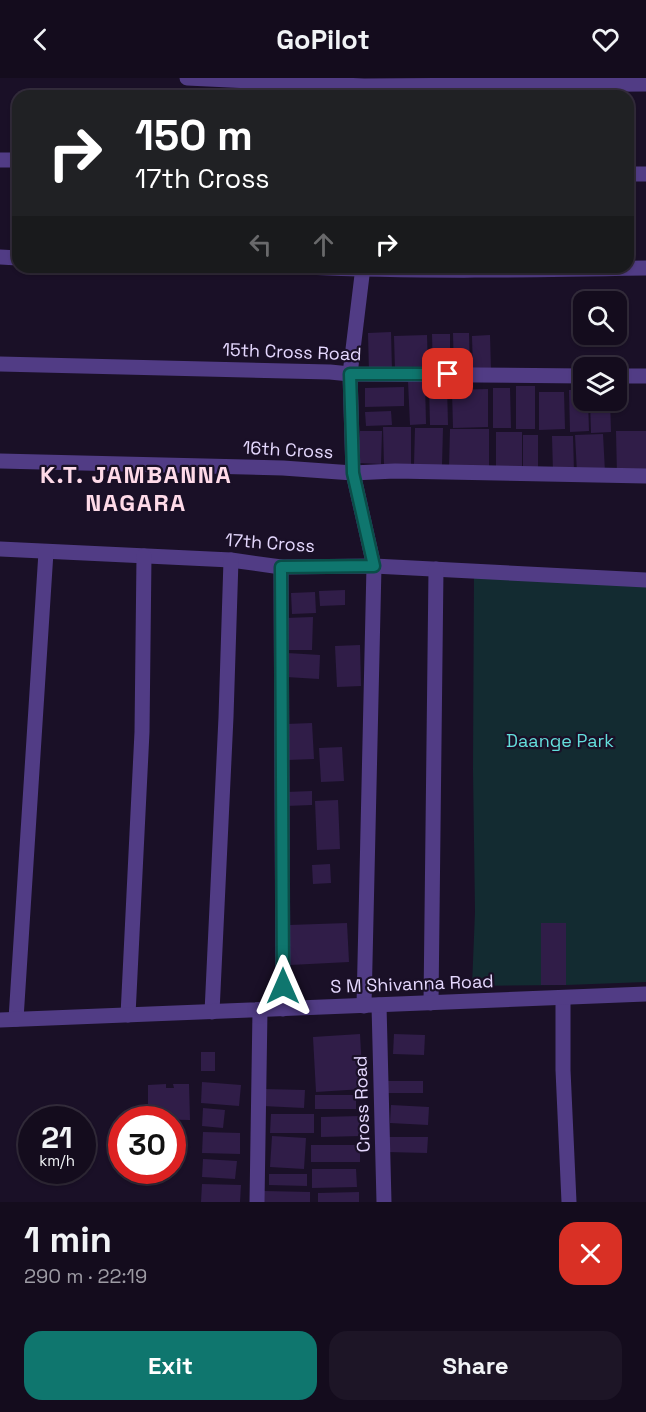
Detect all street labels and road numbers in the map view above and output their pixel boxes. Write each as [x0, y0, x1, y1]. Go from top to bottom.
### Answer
street label: 15th Cross Road [222, 338, 362, 365]
street label: 16th Cross [242, 436, 334, 463]
street label: 17th Cross [224, 528, 316, 557]
street label: S M Shivanna Road [330, 969, 494, 998]
street label: Cross Road [348, 1055, 375, 1153]

